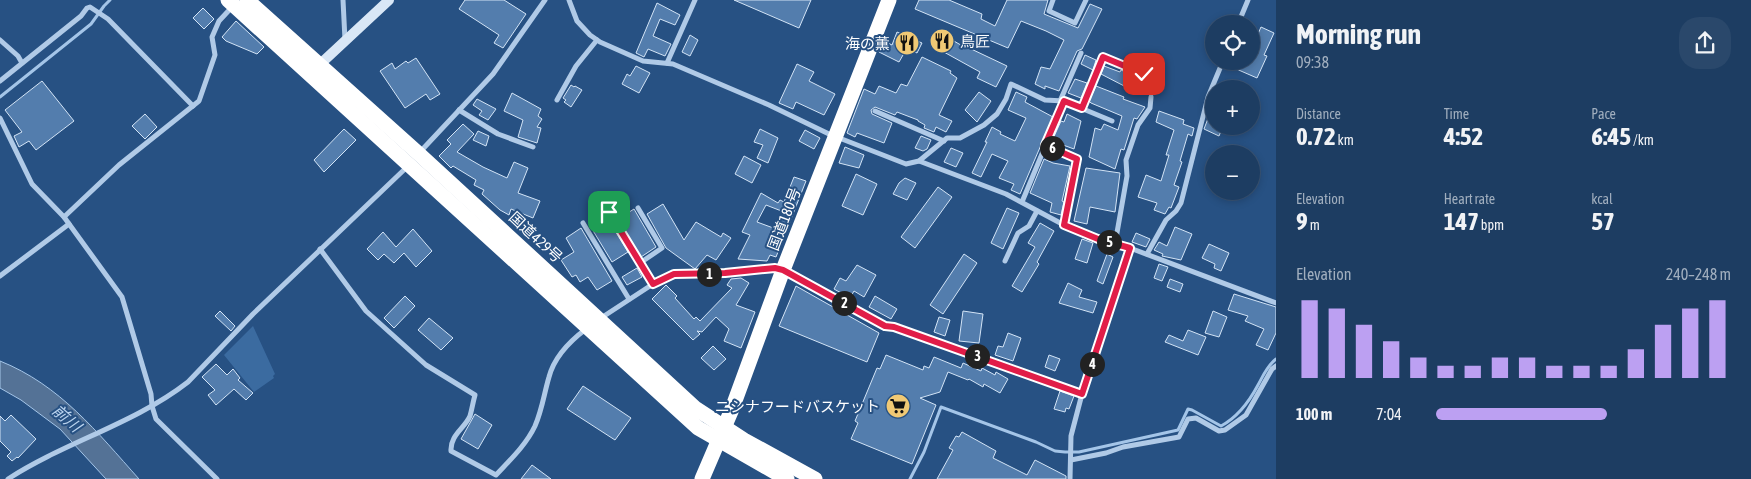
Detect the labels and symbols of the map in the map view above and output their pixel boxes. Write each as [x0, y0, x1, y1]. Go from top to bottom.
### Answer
restaurant icon: 鳥匠 [929, 28, 955, 54]
restaurant icon: 海の薫 [894, 30, 920, 56]
place label: 鳥匠 [960, 33, 990, 50]
place label: 海の薫 [845, 35, 890, 52]
pin [1123, 53, 1165, 95]
pin: 6 [1040, 136, 1064, 160]
street label: 国道180号 [764, 185, 804, 253]
pin [588, 191, 630, 233]
street label: 国道429号 [506, 208, 566, 266]
pin: 5 [1096, 230, 1122, 254]
pin: 1 [696, 262, 722, 286]
pin: 2 [832, 290, 856, 316]
pin: 3 [964, 344, 990, 368]
pin: 4 [1080, 352, 1104, 376]
supermarket icon: ニシナフードバスケット [885, 393, 911, 419]
place label: ニシナフードバスケット [715, 398, 880, 415]
water label: 前川 [49, 401, 86, 437]

